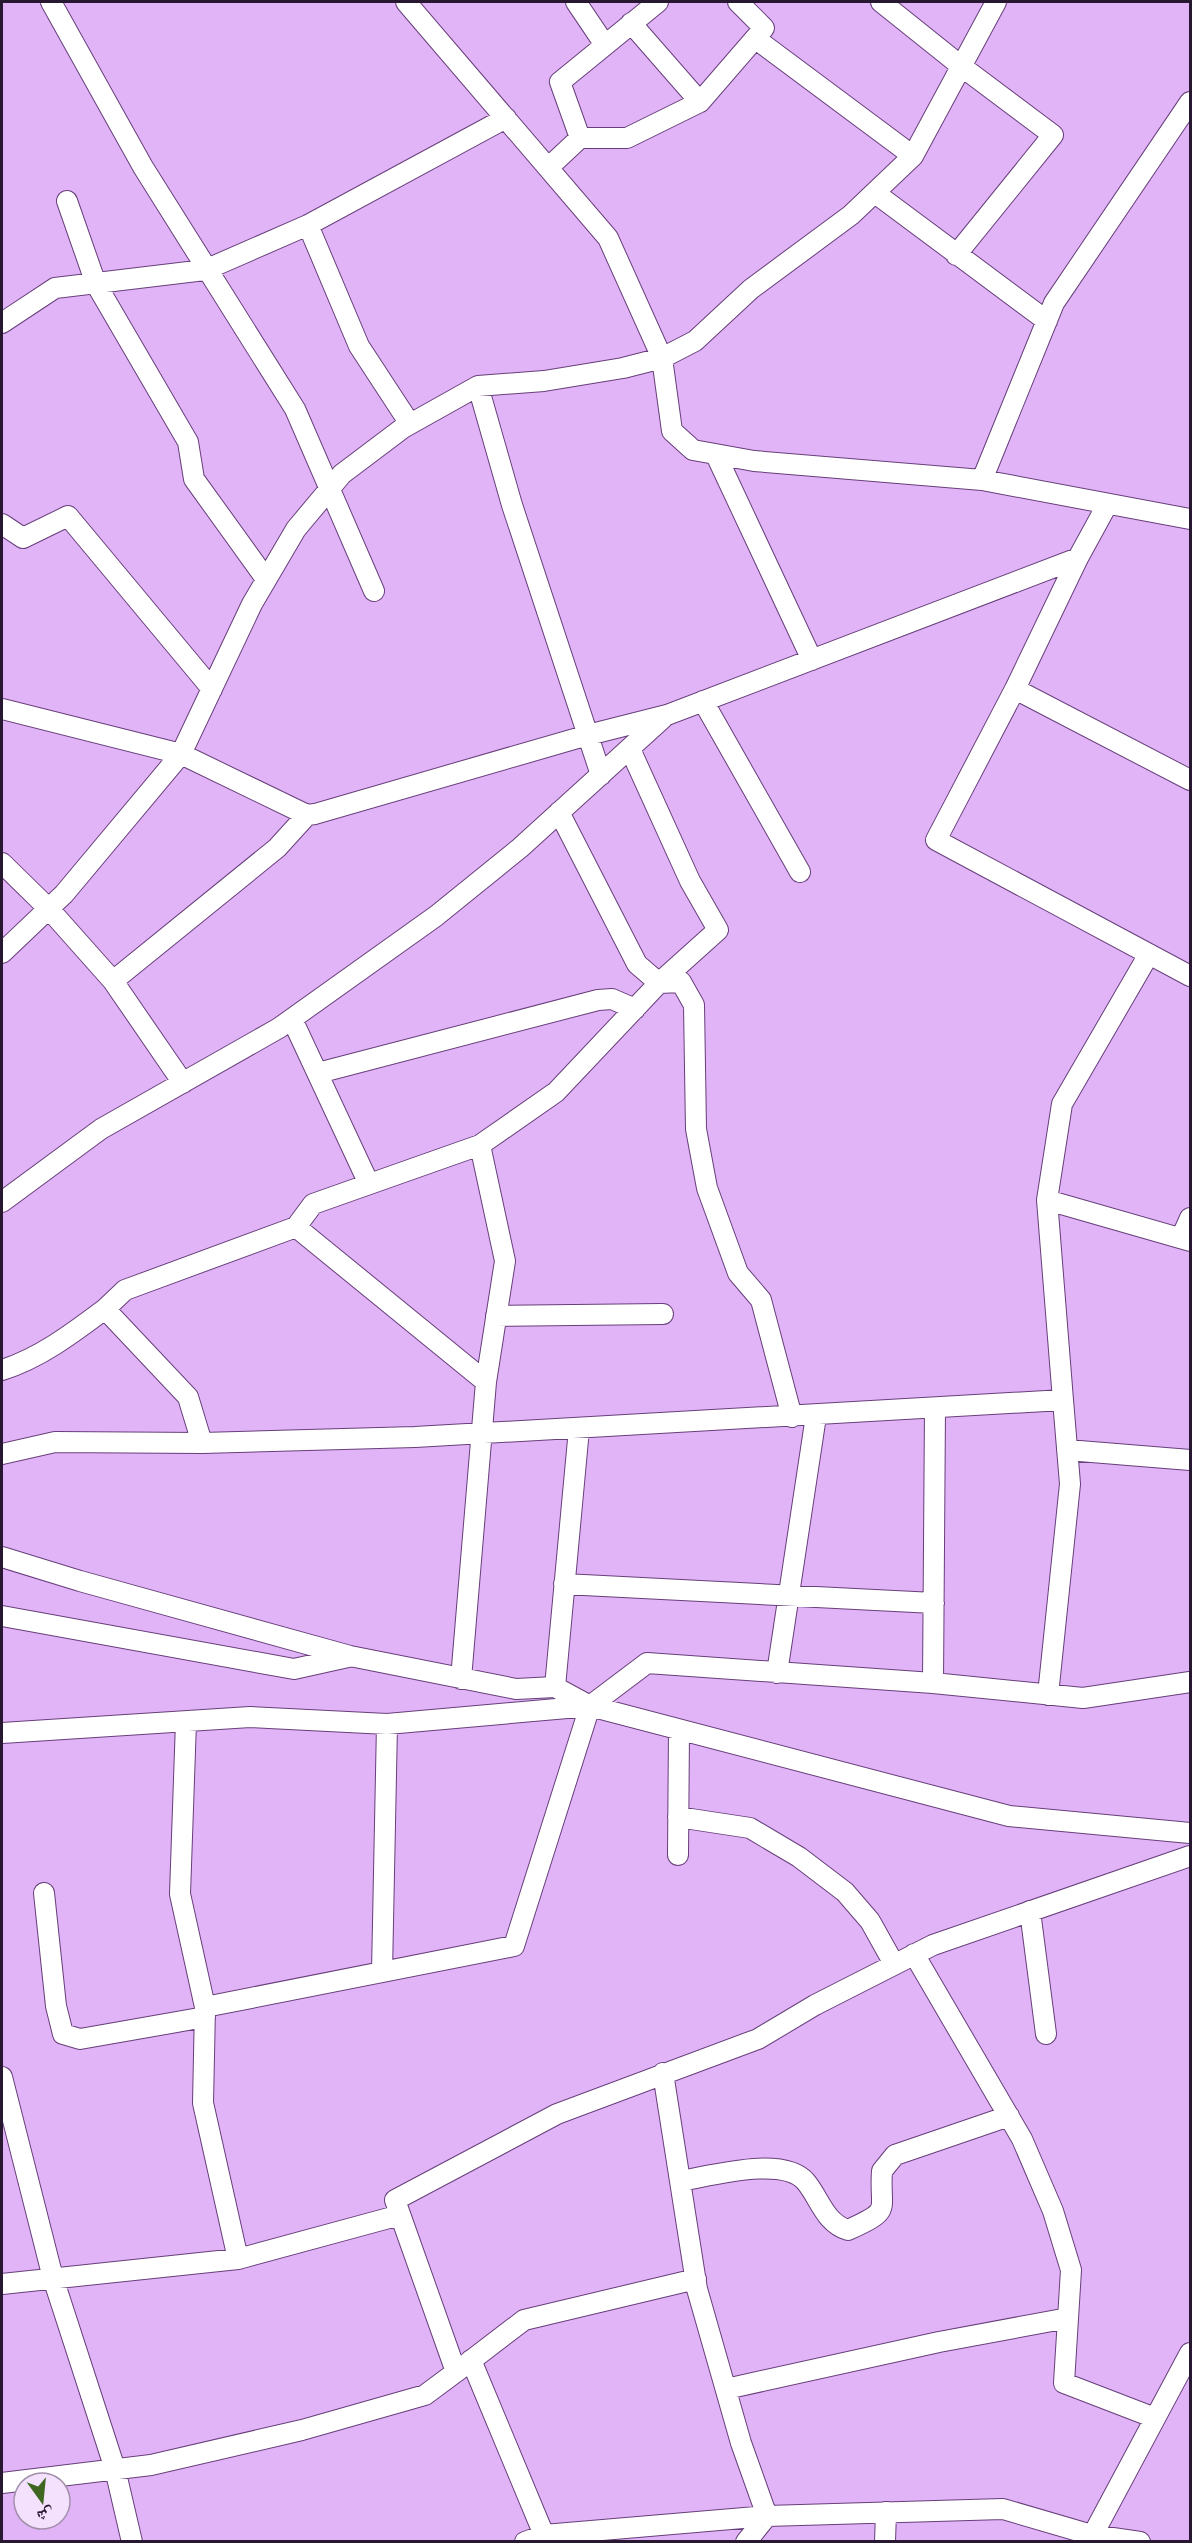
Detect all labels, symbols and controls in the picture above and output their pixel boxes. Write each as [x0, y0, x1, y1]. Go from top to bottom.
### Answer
north arrow [12, 2471, 72, 2531]
text: ش [35, 2503, 57, 2528]

